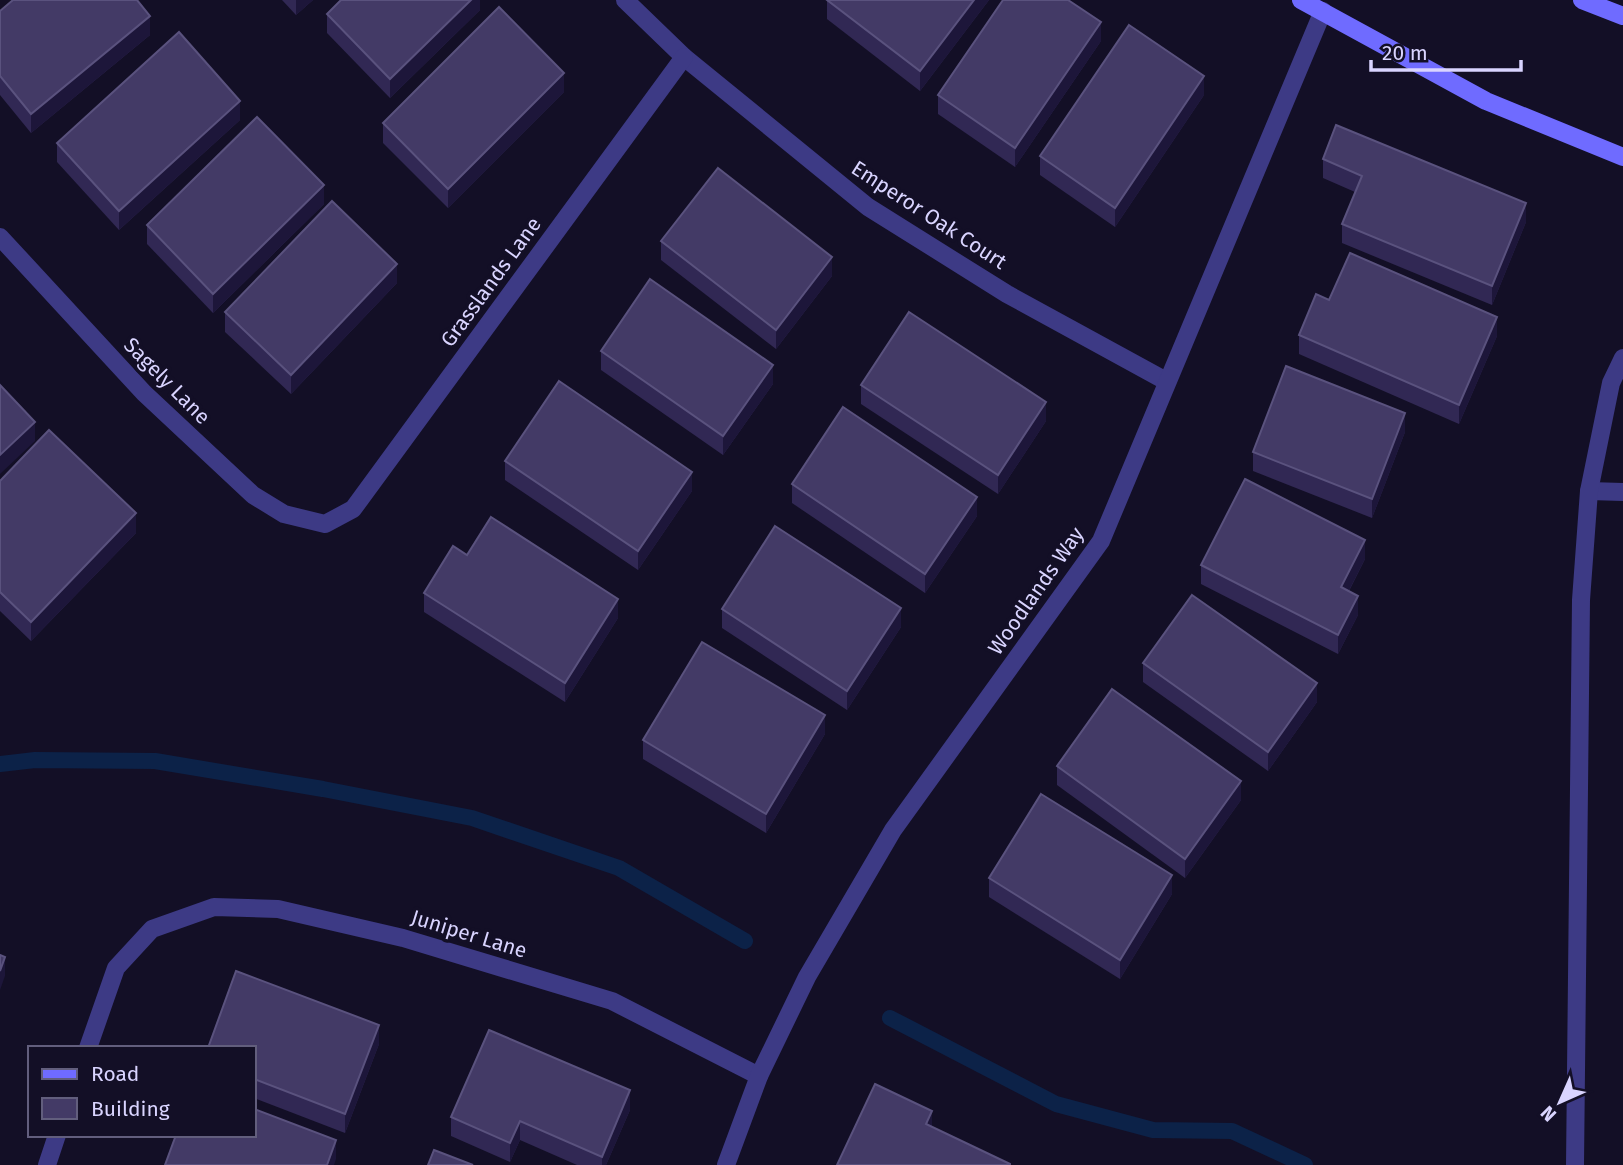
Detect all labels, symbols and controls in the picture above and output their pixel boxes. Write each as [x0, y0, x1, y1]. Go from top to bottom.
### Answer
scale bar [1371, 28, 1522, 72]
text: 20 m [1382, 40, 1428, 66]
street label: Emperor Oak Court [846, 155, 1012, 275]
street label: Grasslands Lane [435, 212, 547, 352]
street label: Sagely Lane [118, 332, 216, 430]
street label: Woodlands Way [982, 522, 1090, 660]
street label: Juniper Lane [408, 904, 530, 964]
legend [28, 1046, 256, 1137]
text: Road [91, 1061, 139, 1087]
north arrow [1525, 1067, 1595, 1137]
text: Building [91, 1096, 170, 1122]
text: N [1536, 1101, 1561, 1126]

